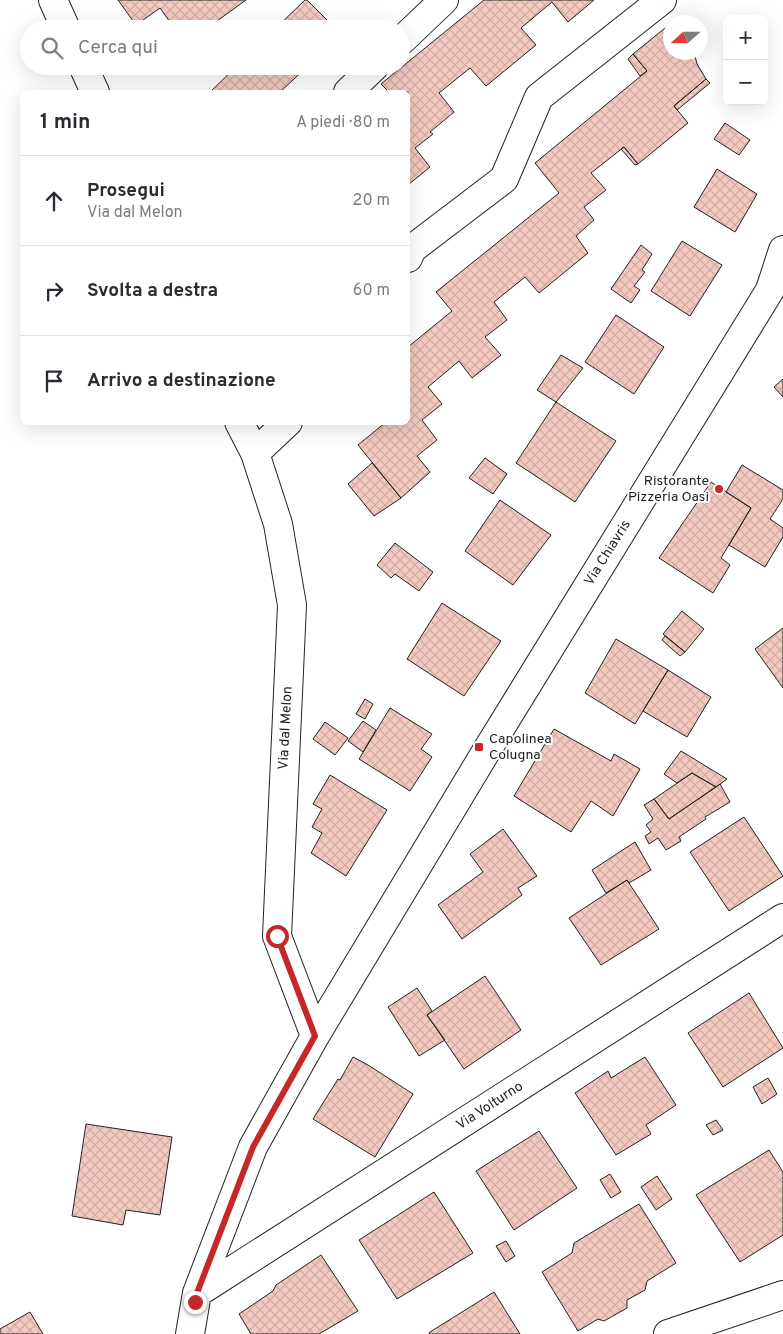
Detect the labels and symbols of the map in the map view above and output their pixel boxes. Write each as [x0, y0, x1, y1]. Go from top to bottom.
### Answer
north arrow [663, 15, 708, 60]
place label: Ristorante Pizzeria Oasi [628, 473, 709, 506]
marker: Ristorante Pizzeria Oasi [713, 483, 725, 495]
street label: Via Chiavris [581, 517, 635, 589]
street label: Via dal Melon [275, 686, 297, 770]
place label: Capolinea Colugna [489, 731, 552, 764]
marker: Capolinea Colugna [473, 741, 485, 753]
route start [266, 925, 289, 948]
street label: Via Volturno [453, 1078, 527, 1134]
route end [184, 1291, 207, 1314]

